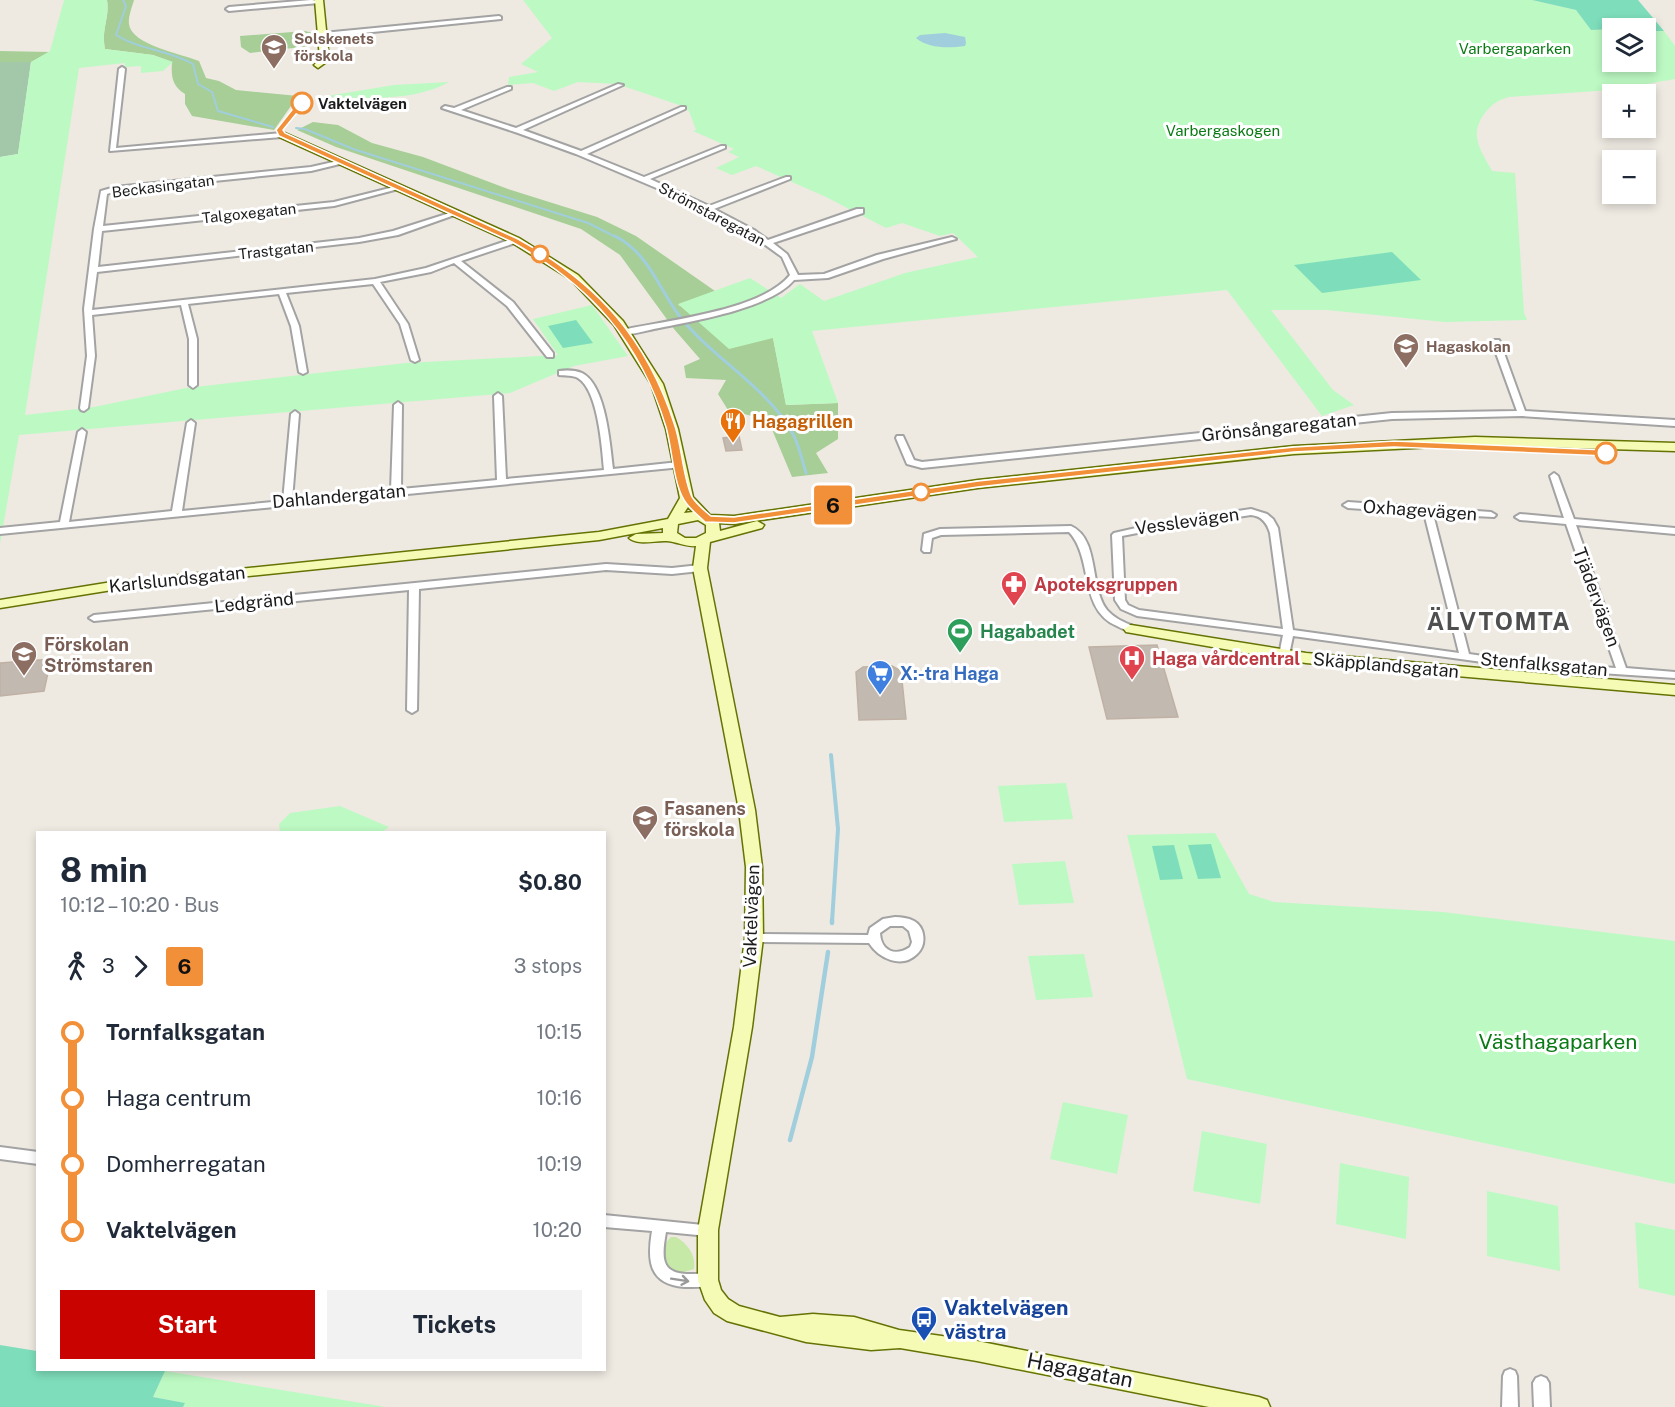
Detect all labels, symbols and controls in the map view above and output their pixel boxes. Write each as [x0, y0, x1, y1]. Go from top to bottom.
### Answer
map controls [1602, 18, 1656, 204]
button: layers [1602, 18, 1656, 72]
place label: Solskenets förskola [294, 30, 374, 64]
school or university icon: Solskenets förskola [259, 32, 289, 70]
park label: Varbergaparken [1459, 40, 1571, 57]
button: + [1602, 84, 1656, 138]
marker: Vaktelvägen [291, 92, 313, 114]
place label: Vaktelvägen [318, 95, 407, 112]
park label: Varbergaskogen [1166, 122, 1280, 139]
button: − [1602, 150, 1656, 204]
street label: Beckasingatan [111, 171, 215, 201]
street label: Strömstaregatan [656, 179, 768, 249]
street label: Talgoxegatan [201, 200, 297, 226]
street label: Trastgatan [238, 238, 314, 262]
unlabelled marker [531, 245, 549, 263]
school or university icon: Hagaskolan [1391, 331, 1421, 369]
place label: Hagaskolan [1426, 338, 1511, 355]
restaurant icon: Hagagrillen [718, 406, 748, 444]
street label: Grönsångaregatan [1200, 408, 1358, 446]
place label: Hagagrillen [752, 411, 853, 432]
unlabelled marker [1595, 442, 1617, 464]
street label: Dahlandergatan [271, 480, 407, 512]
unlabelled marker [912, 483, 930, 501]
line badge: 6 [814, 486, 852, 524]
text: 6 [826, 493, 840, 518]
street label: Oxhagevägen [1362, 496, 1478, 524]
street label: Vesslevägen [1134, 503, 1240, 539]
street label: Tjädervägen [1569, 544, 1625, 650]
street label: Karlslundsgatan [108, 561, 246, 597]
pharmacy icon: Apoteksgruppen [999, 569, 1029, 607]
place label: Apoteksgruppen [1034, 574, 1178, 595]
street label: Ledgränd [213, 587, 295, 617]
district label: ÄLVTOMTA [1427, 607, 1571, 635]
sports icon: Hagabadet [945, 616, 975, 654]
place label: Hagabadet [980, 621, 1075, 642]
place label: Förskolan Strömstaren [44, 634, 153, 676]
school or university icon: Förskolan Strömstaren [9, 639, 39, 677]
hospital icon: Haga vårdcentral [1117, 643, 1147, 681]
place label: Haga vårdcentral [1152, 648, 1300, 669]
street label: Skäpplandsgatan [1312, 648, 1460, 682]
street label: Stenfalksgatan [1479, 648, 1609, 680]
supermarket icon: X:-tra Haga [865, 658, 895, 696]
place label: X:-tra Haga [900, 663, 999, 684]
place label: Fasanens förskola [664, 798, 746, 840]
school or university icon: Fasanens förskola [630, 803, 660, 841]
text: 8 min [60, 851, 148, 889]
street label: Vaktelvägen [739, 864, 763, 968]
text: $0.80 [518, 869, 582, 895]
text: 10:12 – 10:20 · Bus [60, 893, 219, 917]
icon: walk [60, 950, 93, 983]
icon: forward [124, 950, 157, 983]
text: 3 [102, 954, 115, 978]
text: 6 [178, 954, 191, 979]
text: 3 stops [514, 954, 582, 978]
text: Tornfalksgatan [106, 1019, 265, 1045]
text: 10:15 [536, 1020, 582, 1044]
park label: Västhagaparken [1479, 1029, 1637, 1054]
text: Haga centrum [106, 1085, 251, 1111]
text: 10:16 [537, 1086, 582, 1110]
text: Domherregatan [106, 1151, 266, 1177]
text: 10:19 [536, 1152, 582, 1176]
text: Vaktelvägen [106, 1217, 237, 1243]
text: 10:20 [533, 1218, 582, 1242]
one-way arrow [670, 1274, 689, 1285]
button: Start [60, 1290, 315, 1359]
button: Tickets [327, 1290, 582, 1359]
place label: Vaktelvägen västra [944, 1295, 1069, 1344]
bus stop icon: Vaktelvägen västra [909, 1304, 939, 1342]
street label: Hagagatan [1025, 1347, 1135, 1393]

